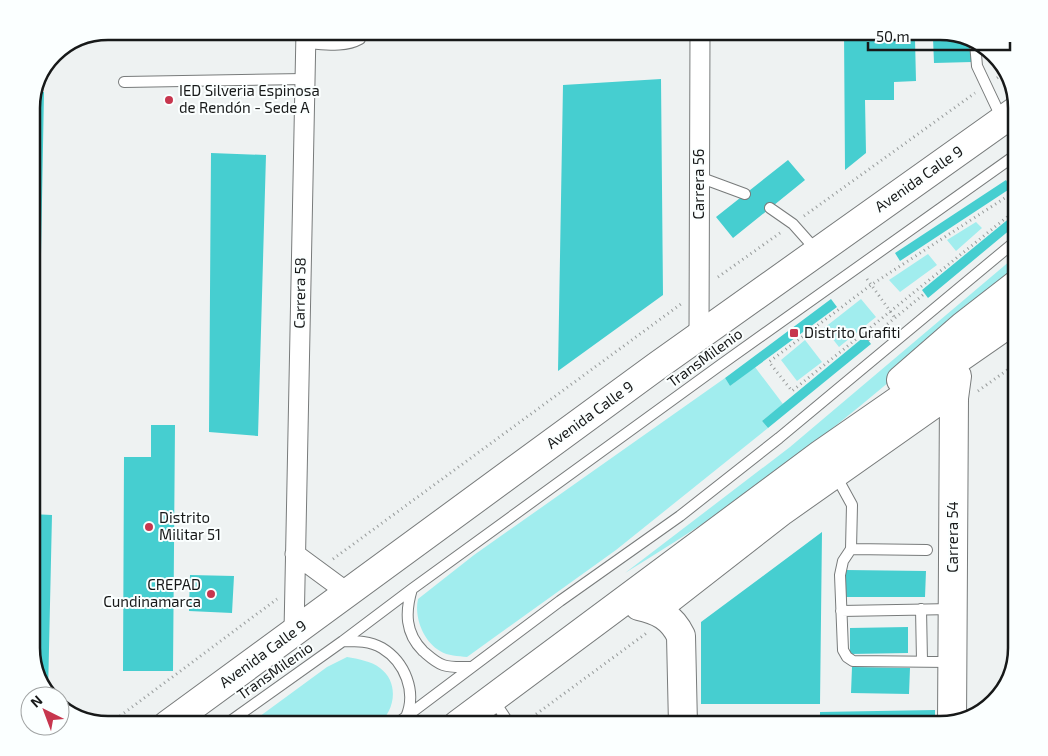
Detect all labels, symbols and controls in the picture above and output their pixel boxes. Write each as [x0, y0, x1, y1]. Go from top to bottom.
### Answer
scale bar [868, 20, 1010, 52]
text: 50 m [876, 27, 910, 45]
place label: IED Silveria Espinosa de Rendón - Sede A [179, 81, 320, 116]
marker: IED Silveria Espinosa de Rendón - Sede A [163, 94, 175, 106]
street label: Avenida Calle 9 [871, 141, 966, 215]
street label: Carrera 56 [689, 149, 707, 219]
street label: Carrera 58 [289, 257, 309, 329]
place label: Distrito Grafiti [804, 323, 901, 341]
street label: TransMilenio [663, 324, 745, 390]
marker: Distrito Grafiti [788, 327, 800, 339]
street label: Avenida Calle 9 [542, 377, 636, 452]
street label: Carrera 54 [943, 501, 961, 573]
place label: Distrito Militar 51 [159, 508, 221, 543]
marker: Distrito Militar 51 [143, 521, 155, 533]
place label: CREPAD Cundinamarca [103, 575, 201, 610]
marker: CREPAD Cundinamarca [205, 588, 217, 600]
street label: Avenida Calle 9 [215, 616, 309, 691]
street label: TransMilenio [233, 637, 316, 703]
north arrow [20, 686, 70, 736]
text: N [27, 691, 45, 711]

